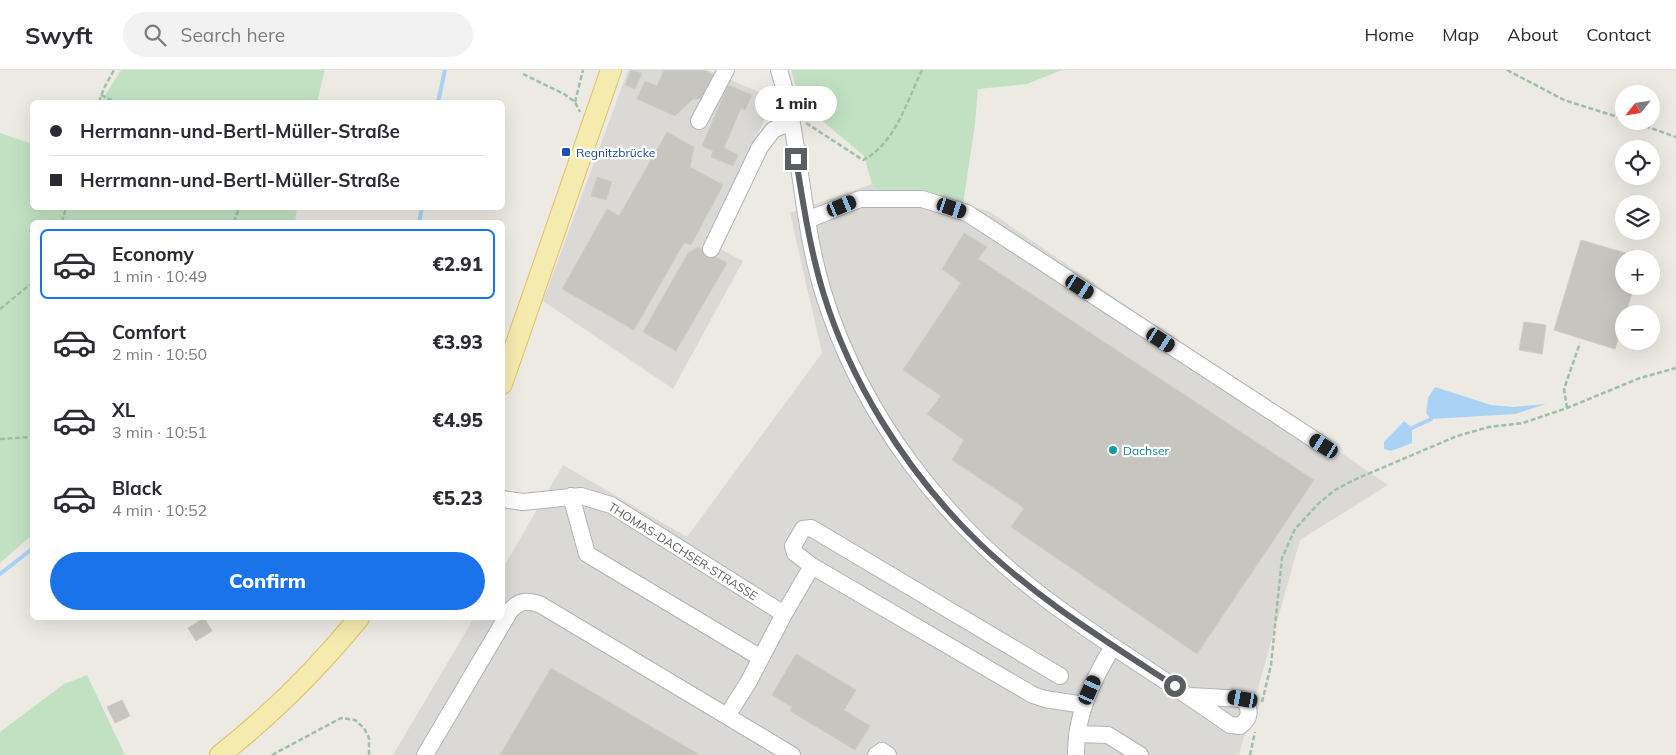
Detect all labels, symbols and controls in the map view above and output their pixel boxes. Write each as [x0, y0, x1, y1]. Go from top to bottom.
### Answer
search box [123, 12, 473, 57]
text: Swyft [25, 20, 93, 50]
icon: search [141, 21, 169, 49]
text: Search here [181, 23, 285, 47]
text: Home [1364, 23, 1414, 46]
text: Map [1442, 23, 1479, 46]
text: About [1507, 23, 1558, 46]
text: Contact [1586, 23, 1651, 46]
north arrow [1615, 85, 1660, 130]
map controls [1615, 85, 1660, 350]
callout: 1 min [755, 87, 837, 122]
text: 1 min [775, 93, 817, 113]
text: Herrmann-und-Bertl-Müller-Straße [80, 119, 400, 143]
button: locate [1615, 140, 1660, 185]
place label: Regnitzbrücke [576, 145, 655, 160]
marker: Regnitzbrücke [560, 146, 572, 158]
route end [785, 148, 807, 170]
text: Herrmann-und-Bertl-Müller-Straße [80, 168, 400, 192]
car [825, 193, 858, 219]
button: layers [1615, 195, 1660, 240]
car [935, 196, 968, 220]
icon: car [52, 242, 97, 287]
text: Economy [112, 242, 194, 266]
button: + [1615, 250, 1660, 295]
text: €2.91 [432, 252, 483, 276]
text: 1 min · 10:49 [112, 266, 207, 286]
car [1063, 273, 1096, 301]
button: − [1615, 305, 1660, 350]
icon: car [52, 320, 97, 365]
text: Comfort [112, 320, 186, 344]
car [1144, 326, 1177, 354]
text: €3.93 [432, 330, 483, 354]
text: 2 min · 10:50 [112, 344, 207, 364]
icon: car [52, 398, 97, 443]
text: XL [112, 398, 135, 422]
text: €4.95 [432, 408, 483, 432]
text: 3 min · 10:51 [112, 422, 207, 442]
car [1307, 432, 1340, 460]
place label: Dachser [1123, 443, 1170, 458]
marker: Dachser [1107, 444, 1119, 456]
icon: car [52, 476, 97, 521]
text: Black [112, 476, 162, 500]
text: €5.23 [432, 486, 483, 510]
street label: THOMAS-DACHSER-STRASSE [606, 499, 760, 603]
text: 4 min · 10:52 [112, 500, 207, 520]
button: Confirm [50, 552, 485, 610]
car [1077, 673, 1102, 707]
route start [1164, 675, 1186, 697]
car [1226, 689, 1259, 709]

